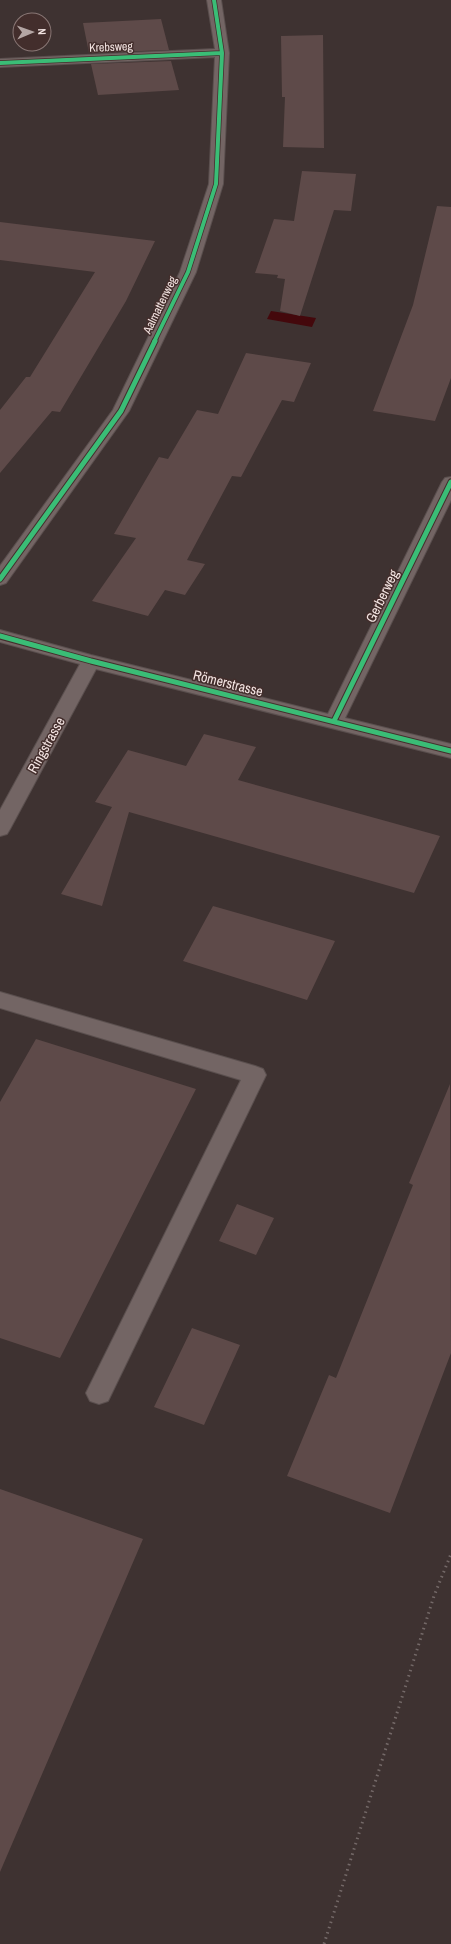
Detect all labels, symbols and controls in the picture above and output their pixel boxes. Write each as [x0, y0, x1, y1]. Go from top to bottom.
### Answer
north arrow [12, 12, 52, 52]
text: N [35, 28, 49, 35]
street label: Krebsweg [89, 38, 134, 56]
street label: Aalmattenweg [139, 273, 181, 337]
street label: Gerberweg [361, 566, 403, 625]
street label: Römerstrasse [191, 666, 265, 700]
street label: Ringstrasse [23, 714, 69, 776]

